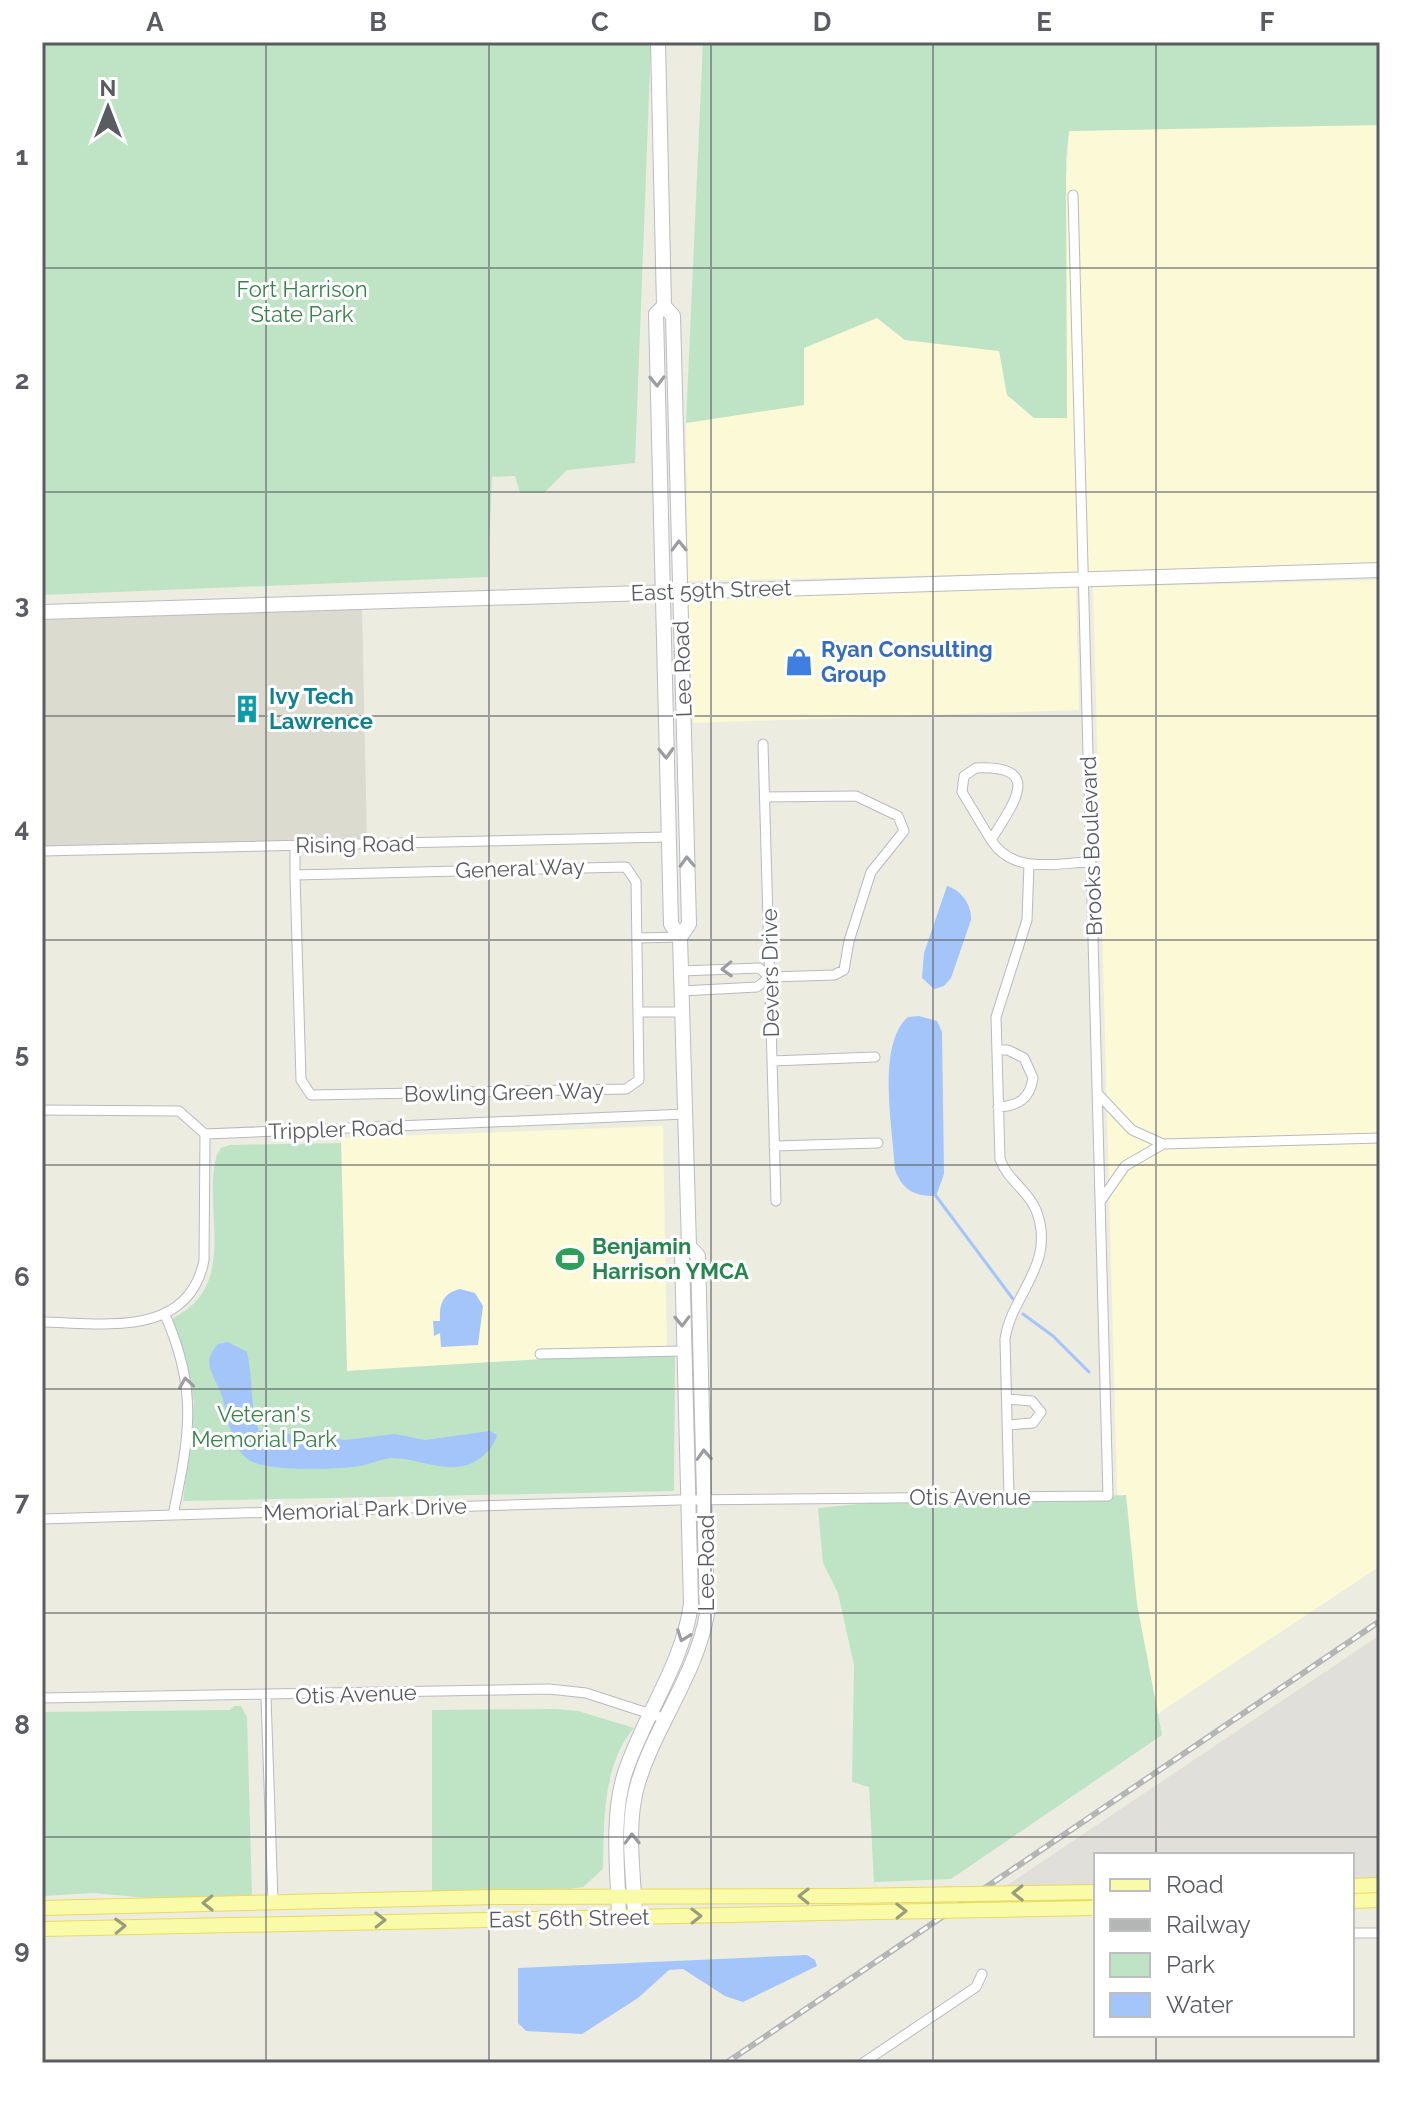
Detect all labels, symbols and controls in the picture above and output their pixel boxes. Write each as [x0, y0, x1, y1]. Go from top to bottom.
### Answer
text: A [146, 7, 164, 37]
text: B [369, 7, 387, 37]
text: C [591, 7, 609, 37]
text: D [813, 7, 831, 37]
text: E [1036, 7, 1052, 37]
text: F [1260, 7, 1275, 37]
north arrow [68, 68, 148, 148]
text: N [100, 75, 116, 101]
text: 1 [16, 141, 29, 171]
park label: Fort Harrison State Park [237, 276, 367, 327]
text: 2 [15, 365, 29, 395]
one-way arrow [648, 375, 666, 388]
one-way arrow [670, 539, 687, 552]
street label: East 59th Street [630, 574, 792, 606]
text: 3 [15, 589, 29, 619]
street label: Lee Road [667, 620, 697, 718]
place label: Ryan Consulting Group [821, 636, 993, 687]
shop icon: Ryan Consulting Group [784, 647, 814, 677]
place label: Ivy Tech Lawrence [269, 683, 373, 734]
building icon: Ivy Tech Lawrence [232, 694, 262, 724]
one-way arrow [658, 747, 675, 760]
street label: Brooks Boulevard [1075, 756, 1107, 936]
text: 4 [15, 813, 29, 843]
street label: Rising Road [295, 830, 415, 858]
street label: General Way [455, 853, 585, 883]
one-way arrow [678, 855, 696, 868]
street label: Devers Drive [756, 908, 784, 1038]
one-way arrow [720, 961, 733, 978]
text: 5 [15, 1038, 29, 1068]
street label: Bowling Green Way [404, 1077, 604, 1107]
street label: Trippler Road [268, 1114, 404, 1144]
place label: Benjamin Harrison YMCA [592, 1233, 749, 1284]
sports icon: Benjamin Harrison YMCA [555, 1244, 585, 1274]
text: 6 [14, 1262, 30, 1292]
one-way arrow [674, 1315, 691, 1328]
one-way arrow [178, 1376, 195, 1390]
park label: Veteran's Memorial Park [191, 1401, 337, 1452]
one-way arrow [696, 1448, 713, 1461]
street label: Otis Avenue [909, 1484, 1031, 1510]
text: 7 [15, 1486, 30, 1516]
street label: Memorial Park Drive [263, 1492, 467, 1526]
street label: Lee Road [693, 1515, 719, 1611]
one-way arrow [677, 1628, 693, 1642]
street label: Otis Avenue [295, 1679, 417, 1709]
text: 8 [14, 1710, 30, 1740]
one-way arrow [624, 1832, 641, 1845]
legend [1094, 1853, 1354, 2037]
text: Road [1166, 1870, 1224, 1899]
one-way arrow [1011, 1885, 1024, 1902]
one-way arrow [797, 1887, 810, 1905]
one-way arrow [201, 1894, 213, 1911]
one-way arrow [895, 1903, 908, 1920]
street label: East 56th Street [488, 1904, 650, 1932]
one-way arrow [690, 1907, 703, 1925]
text: Railway [1166, 1910, 1251, 1939]
one-way arrow [374, 1912, 387, 1929]
one-way arrow [114, 1918, 127, 1935]
text: 9 [14, 1934, 30, 1964]
text: Park [1166, 1950, 1215, 1979]
text: Water [1166, 1990, 1234, 2019]

